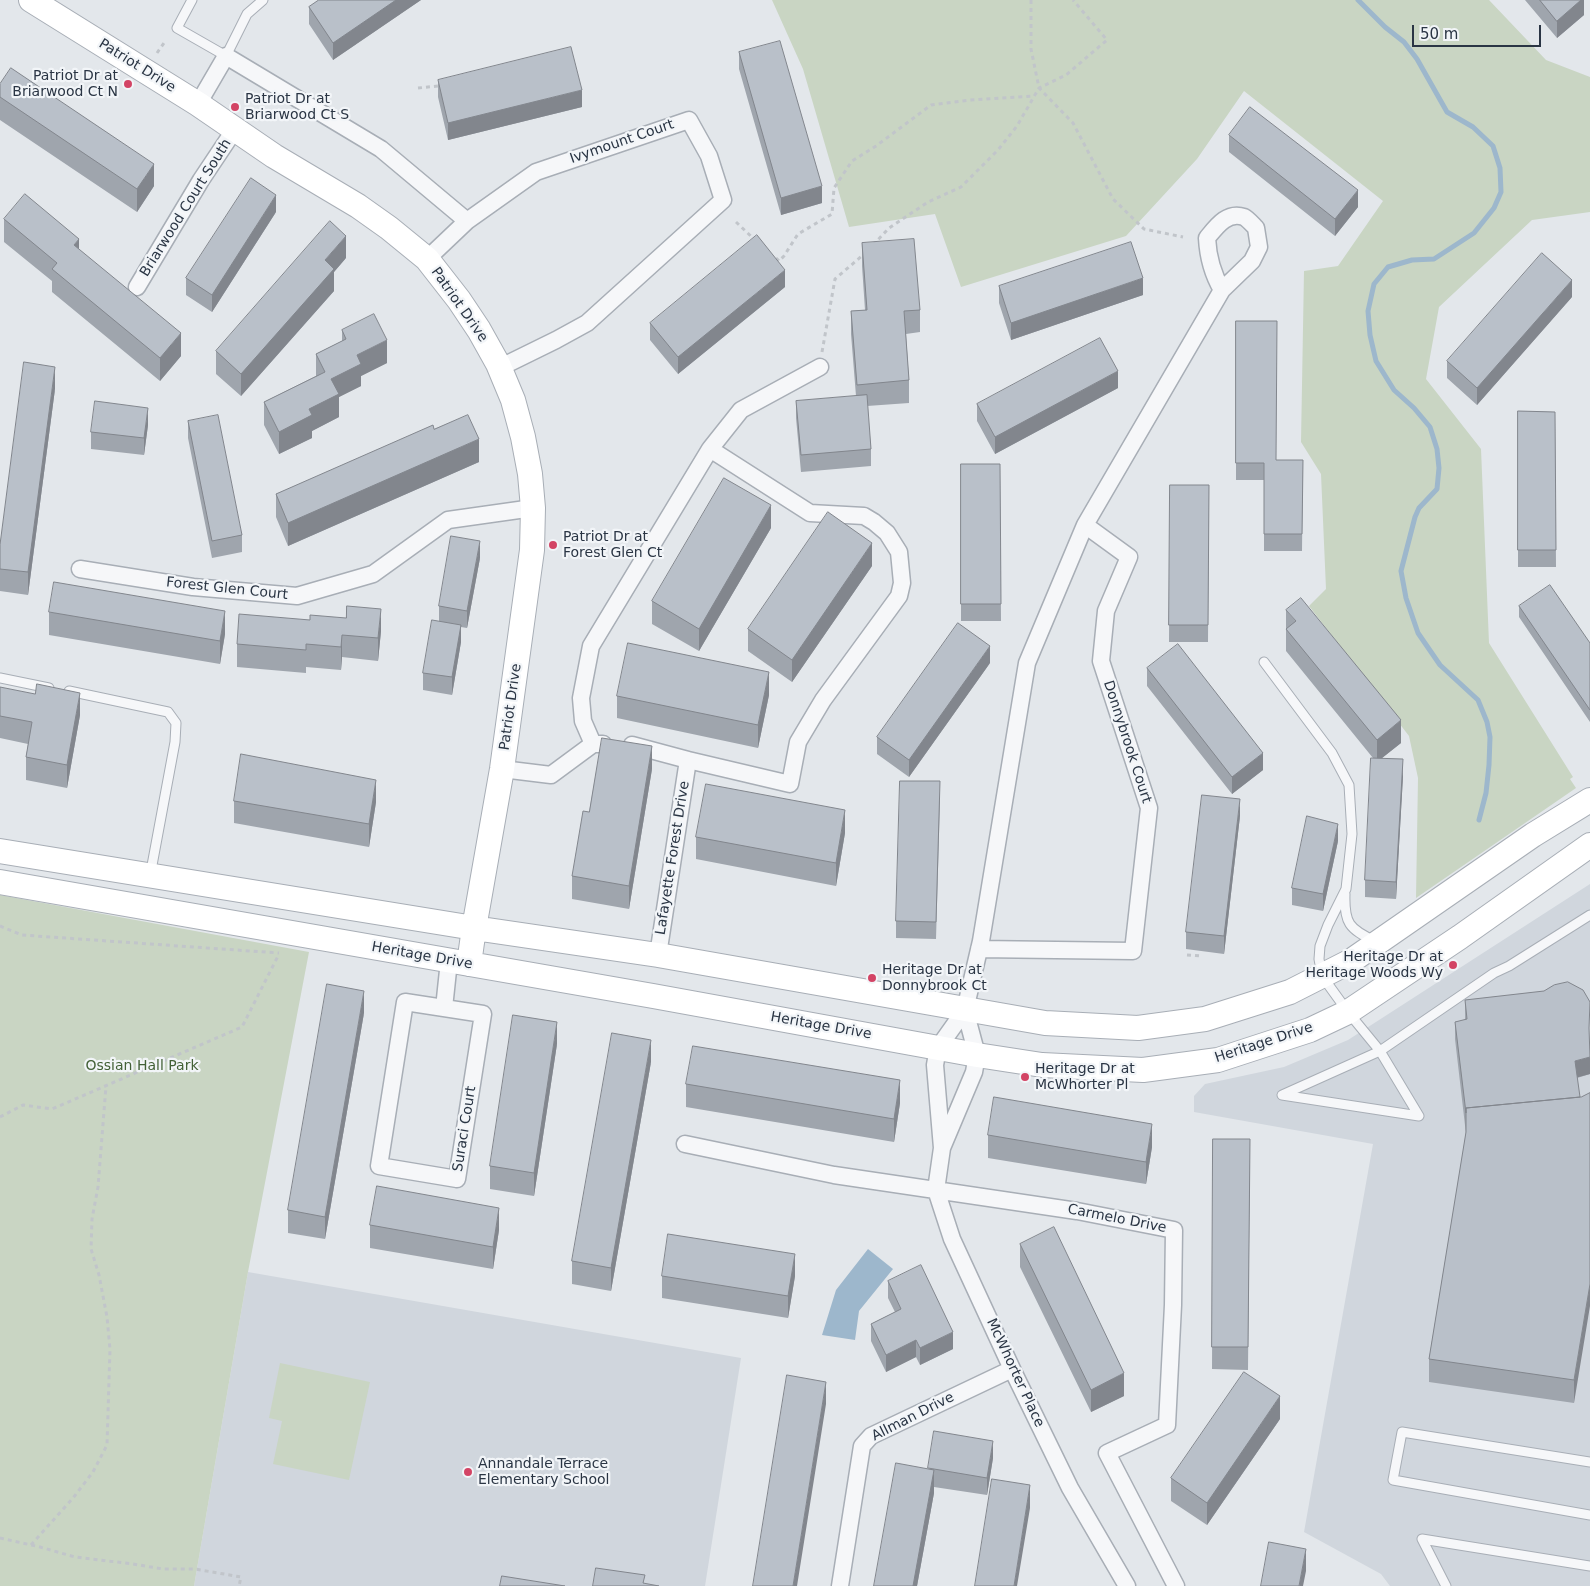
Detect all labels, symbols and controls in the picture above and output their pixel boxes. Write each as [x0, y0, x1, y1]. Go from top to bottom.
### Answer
scale bar [1415, 15, 1544, 47]
text: 50 m [1420, 25, 1458, 43]
street label: Patriot Drive [96, 36, 178, 96]
place label: Patriot Dr at Briarwood Ct N [12, 68, 118, 100]
marker: Patriot Dr at Briarwood Ct N [122, 78, 134, 90]
place label: Patriot Dr at Briarwood Ct S [245, 91, 349, 124]
marker: Patriot Dr at Briarwood Ct S [229, 101, 241, 113]
street label: Ivymount Court [568, 116, 676, 168]
street label: Briarwood Court South [137, 136, 235, 280]
street label: Patriot Drive [427, 264, 491, 346]
place label: Patriot Dr at Forest Glen Ct [563, 529, 662, 562]
marker: Patriot Dr at Forest Glen Ct [547, 539, 559, 551]
street label: Forest Glen Court [165, 574, 289, 604]
street label: Patriot Drive [497, 663, 525, 751]
street label: Donnybrook Court [1099, 679, 1155, 805]
street label: Lafayette Forest Drive [653, 780, 693, 936]
street label: Heritage Drive [370, 939, 474, 973]
place label: Heritage Dr at Heritage Woods Wy [1306, 949, 1443, 982]
marker: Heritage Dr at Heritage Woods Wy [1447, 959, 1459, 971]
place label: Heritage Dr at Donnybrook Ct [882, 962, 987, 994]
marker: Heritage Dr at Donnybrook Ct [866, 972, 878, 984]
street label: Heritage Drive [769, 1009, 873, 1043]
street label: Heritage Drive [1213, 1019, 1315, 1067]
park label: Ossian Hall Park [86, 1058, 198, 1074]
place label: Heritage Dr at McWhorter Pl [1035, 1061, 1135, 1094]
marker: Heritage Dr at McWhorter Pl [1019, 1071, 1031, 1083]
street label: Suraci Court [450, 1085, 480, 1173]
street label: Carmelo Drive [1066, 1201, 1168, 1237]
street label: McWhorter Place [982, 1316, 1048, 1430]
street label: Allman Drive [869, 1389, 957, 1445]
place label: Annandale Terrace Elementary School [478, 1456, 610, 1488]
marker: Annandale Terrace Elementary School [462, 1466, 474, 1478]

